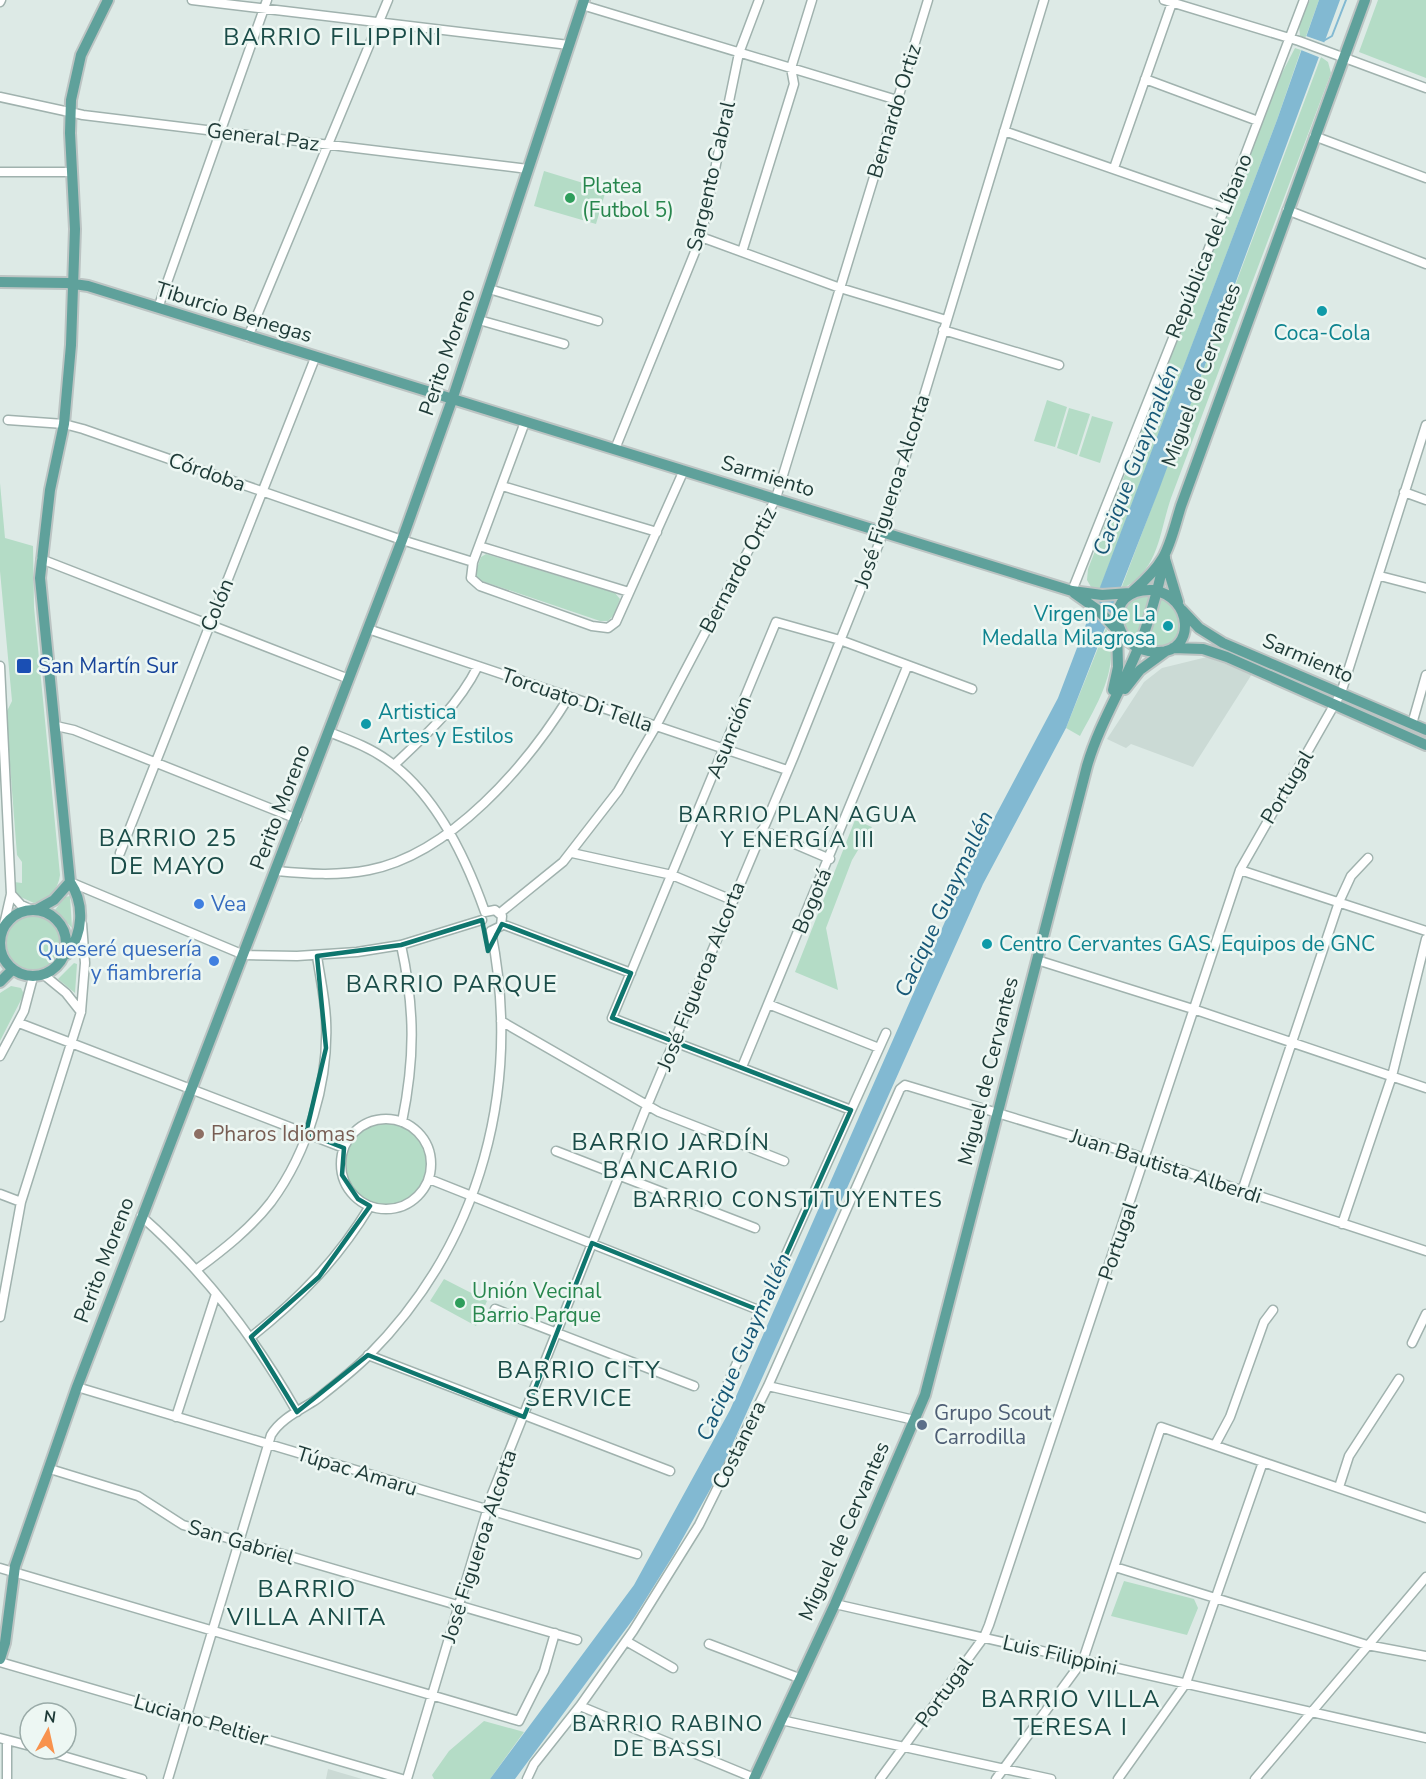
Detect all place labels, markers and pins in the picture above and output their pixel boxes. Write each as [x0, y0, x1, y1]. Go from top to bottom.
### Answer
place label: Platea (Futbol 5) [582, 172, 674, 224]
marker: Platea (Futbol 5) [563, 191, 577, 205]
marker: Coca-Cola [1315, 304, 1329, 318]
place label: Coca-Cola [1273, 319, 1371, 347]
place label: Virgen De La Medalla Milagrosa [982, 600, 1156, 652]
marker: Virgen De La Medalla Milagrosa [1161, 619, 1175, 633]
place label: San Martín Sur [38, 652, 179, 680]
marker: San Martín Sur [15, 657, 33, 675]
place label: Artistica Artes y Estilos [378, 698, 514, 750]
marker: Artistica Artes y Estilos [359, 717, 373, 731]
place label: Vea [210, 890, 247, 918]
marker: Vea [192, 897, 206, 911]
place label: Centro Cervantes GAS. Equipos de GNC [999, 930, 1375, 958]
place label: Queseré quesería y fiambrería [38, 935, 202, 987]
marker: Centro Cervantes GAS. Equipos de GNC [980, 937, 994, 951]
marker: Queseré quesería y fiambrería [207, 954, 221, 968]
place label: Pharos Idiomas [211, 1120, 355, 1148]
marker: Pharos Idiomas [192, 1127, 206, 1141]
place label: Unión Vecinal Barrio Parque [472, 1277, 602, 1329]
marker: Unión Vecinal Barrio Parque [453, 1296, 467, 1310]
place label: Grupo Scout Carrodilla [934, 1399, 1052, 1451]
marker: Grupo Scout Carrodilla [915, 1418, 929, 1432]

